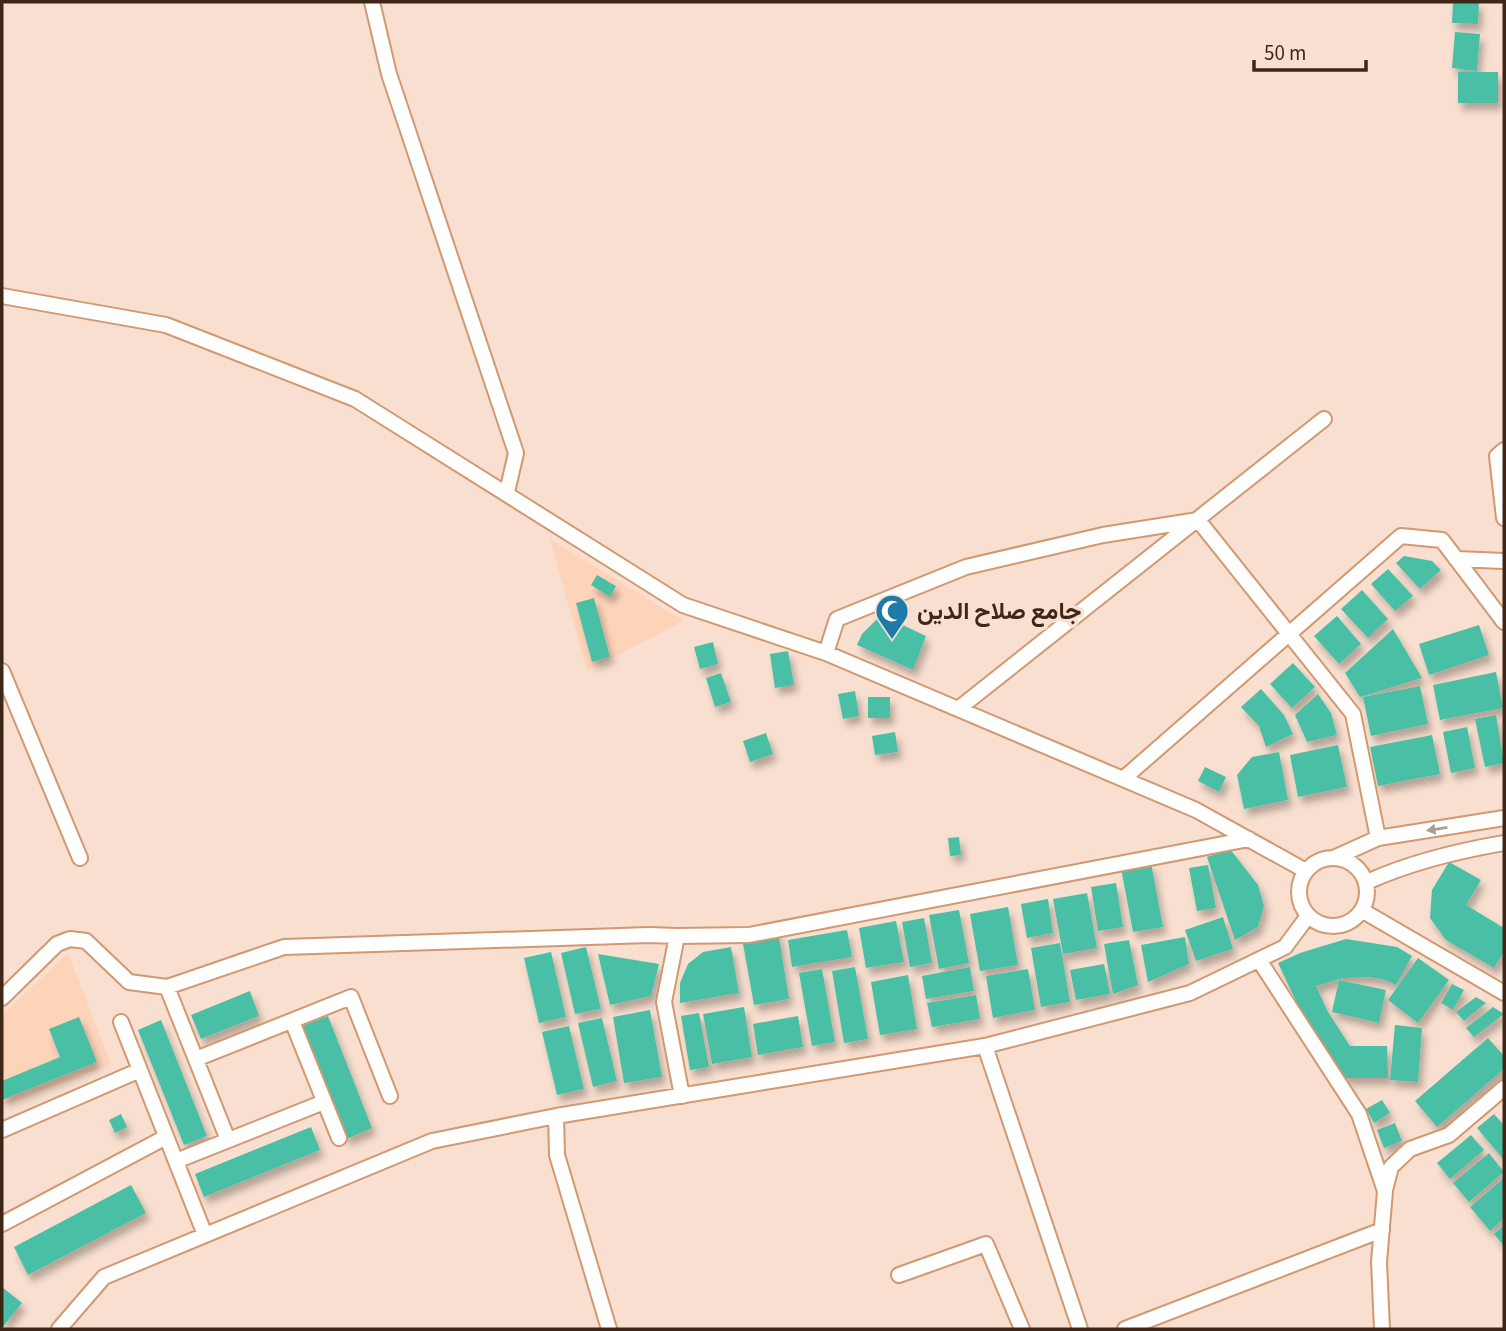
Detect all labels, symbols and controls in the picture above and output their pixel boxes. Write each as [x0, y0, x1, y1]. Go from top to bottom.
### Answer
scale bar [1254, 28, 1366, 72]
text: 50 m [1264, 38, 1306, 68]
mosque icon: جامع صلاح الدين [873, 592, 911, 641]
place label: جامع صلاح الدين [917, 594, 1081, 629]
one-way arrow [1426, 824, 1448, 835]

